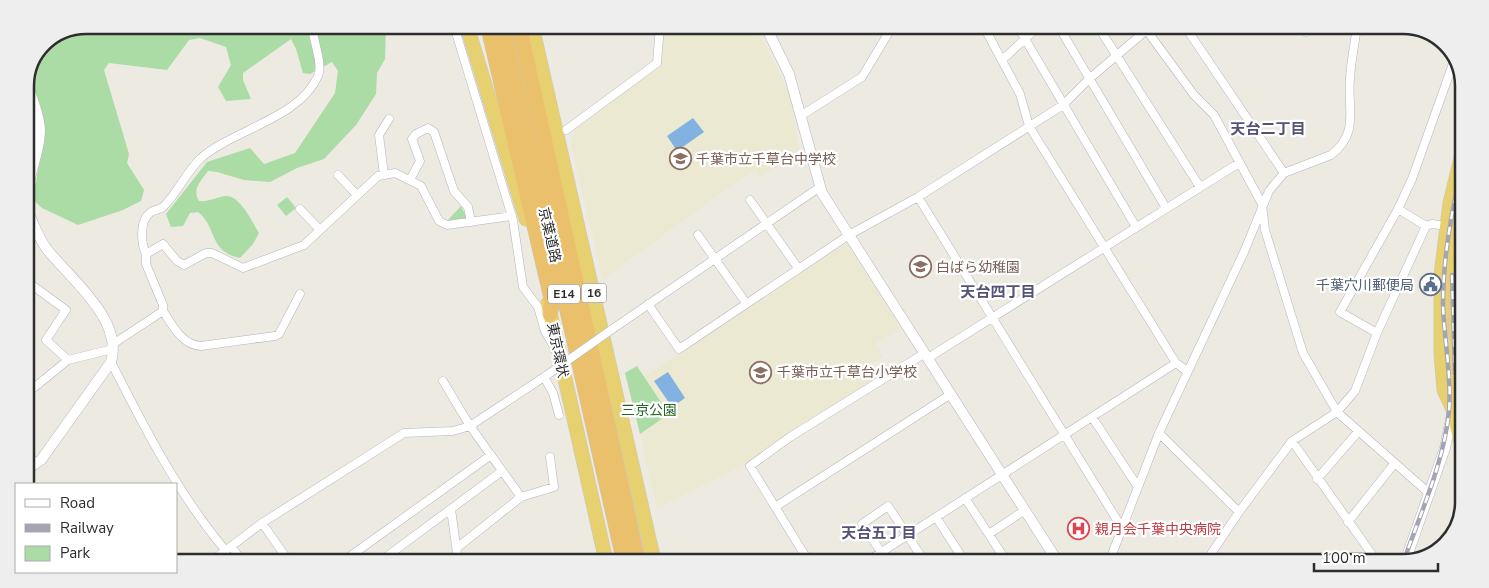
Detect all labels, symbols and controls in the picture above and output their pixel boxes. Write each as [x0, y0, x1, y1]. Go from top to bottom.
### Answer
district label: 天台二丁目 [1230, 119, 1306, 139]
school or university icon: 千葉市立千草台中学校 [668, 147, 692, 171]
place label: 千葉市立千草台中学校 [696, 150, 836, 169]
street label: 京葉道路 [534, 206, 565, 265]
school or university icon: 白ばら幼稚園 [908, 255, 932, 279]
place label: 白ばら幼稚園 [936, 258, 1020, 277]
public building icon: 千葉穴川郵便局 [1418, 273, 1442, 297]
place label: 千葉穴川郵便局 [1316, 276, 1414, 295]
district label: 天台四丁目 [960, 282, 1036, 302]
road number: E14 [548, 284, 580, 304]
road number: 16 [582, 284, 606, 302]
street label: 東京環状 [542, 321, 573, 379]
school or university icon: 千葉市立千草台小学校 [749, 360, 773, 384]
place label: 千葉市立千草台小学校 [777, 363, 917, 382]
park label: 三京公園 [621, 401, 677, 420]
legend [15, 483, 178, 573]
text: Road [60, 493, 95, 513]
hospital icon: 親月会千葉中央病院 [1067, 517, 1091, 541]
text: Railway [60, 518, 114, 538]
place label: 親月会千葉中央病院 [1095, 520, 1221, 539]
district label: 天台五丁目 [841, 523, 917, 543]
scale bar [1314, 540, 1438, 572]
text: Park [60, 543, 90, 563]
text: 100 m [1322, 548, 1366, 568]

